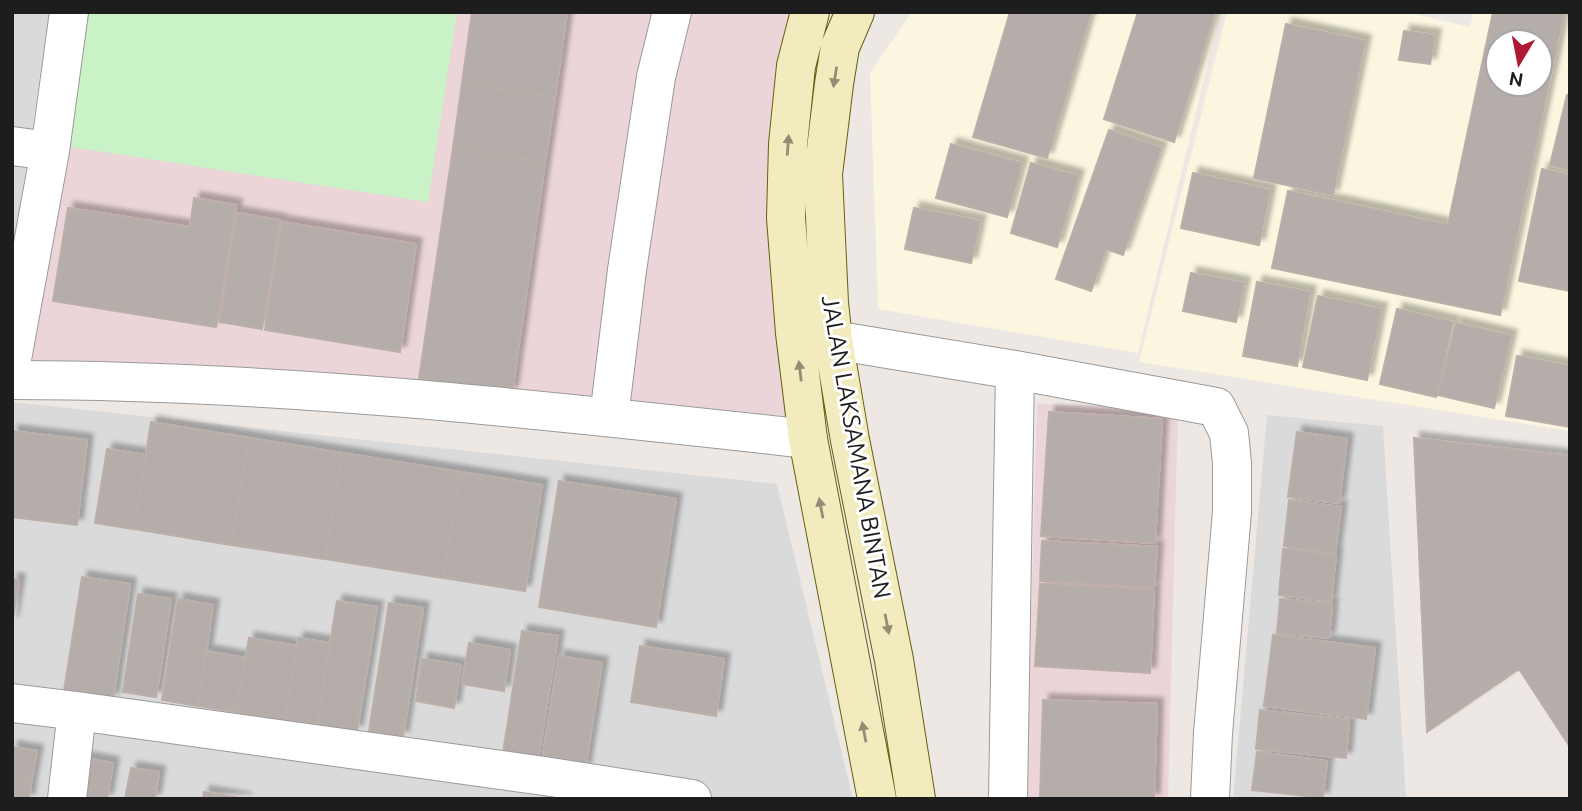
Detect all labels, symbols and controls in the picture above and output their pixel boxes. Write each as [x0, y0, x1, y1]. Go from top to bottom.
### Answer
north arrow [1484, 28, 1554, 98]
one-way arrow [829, 66, 840, 88]
text: N [1507, 68, 1525, 92]
one-way arrow [783, 133, 794, 155]
street label: JALAN LAKSAMANA BINTAN [816, 293, 897, 601]
one-way arrow [794, 360, 805, 382]
one-way arrow [816, 497, 827, 519]
one-way arrow [881, 613, 892, 635]
one-way arrow [859, 721, 870, 743]

